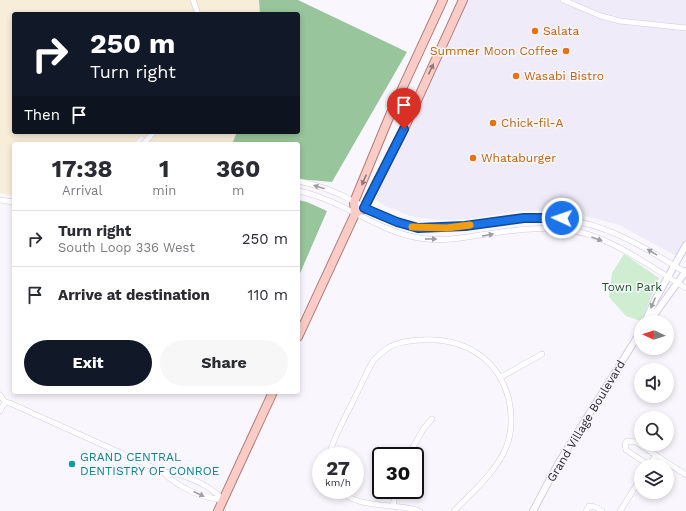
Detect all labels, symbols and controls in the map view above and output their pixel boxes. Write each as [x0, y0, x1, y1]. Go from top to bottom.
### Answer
place label: Salata [543, 24, 580, 38]
marker: Salata [530, 26, 540, 36]
text: 250 m [90, 27, 175, 60]
icon: right [24, 28, 76, 80]
place label: Summer Moon Coffee [430, 44, 558, 58]
marker: Summer Moon Coffee [561, 46, 571, 56]
text: Turn right [90, 61, 176, 82]
one-way arrow [428, 64, 434, 75]
place label: Wasabi Bistro [524, 69, 604, 83]
marker: Wasabi Bistro [511, 71, 521, 81]
pin [387, 88, 421, 129]
icon: arrive [393, 94, 415, 116]
icon: arrive [68, 104, 90, 126]
text: Then [24, 106, 60, 124]
place label: Chick-fil-A [501, 116, 563, 130]
marker: Chick-fil-A [488, 118, 498, 128]
place label: Whataburger [481, 151, 556, 165]
marker: Whataburger [468, 153, 478, 163]
text: 17:38 [52, 155, 113, 183]
text: 1 [159, 155, 169, 183]
text: 360 [216, 155, 260, 183]
one-way arrow [361, 174, 367, 185]
text: Arrival [62, 183, 102, 198]
text: min [152, 183, 176, 198]
text: m [232, 183, 244, 198]
one-way arrow [313, 184, 325, 190]
position arrow [541, 197, 583, 239]
text: Turn right [58, 222, 131, 240]
icon: right [24, 228, 46, 250]
text: 250 m [242, 230, 288, 248]
one-way arrow [482, 231, 494, 237]
one-way arrow [425, 235, 437, 242]
one-way arrow [591, 236, 603, 242]
text: South Loop 336 West [58, 240, 195, 255]
one-way arrow [646, 248, 658, 255]
park label: Town Park [602, 280, 662, 294]
icon: arrive [24, 284, 46, 306]
text: Arrive at destination [58, 286, 210, 304]
text: 110 m [248, 286, 288, 304]
one-way arrow [650, 298, 656, 310]
north arrow [634, 315, 674, 355]
map controls [634, 315, 674, 499]
button: Exit [24, 340, 152, 386]
button: Share [160, 340, 288, 386]
street label: Grand Village Boulevard [544, 358, 628, 484]
button: sound [634, 363, 674, 403]
button: search [634, 411, 674, 451]
speed limit sign: 30 [372, 447, 424, 499]
place label: GRAND CENTRAL DENTISTRY OF CONROE [80, 450, 220, 478]
text: 27 [326, 456, 350, 480]
marker: GRAND CENTRAL DENTISTRY OF CONROE [67, 459, 77, 469]
button: layers [634, 459, 674, 499]
text: km/h [325, 477, 351, 488]
one-way arrow [194, 491, 205, 497]

